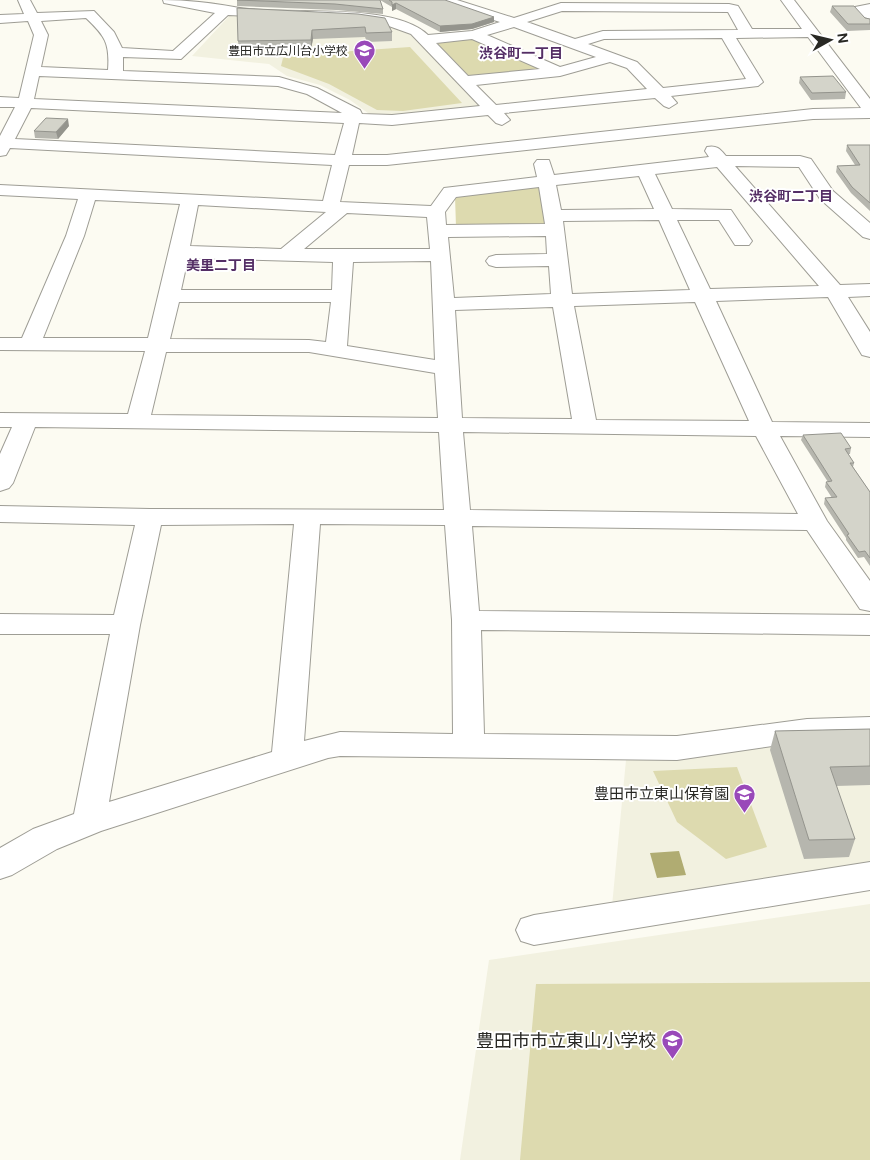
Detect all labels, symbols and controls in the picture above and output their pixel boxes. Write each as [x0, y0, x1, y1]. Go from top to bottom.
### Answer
north arrow [805, 15, 855, 65]
text: N [833, 32, 852, 45]
school or university icon: 豊田市立広川台小学校 [352, 39, 376, 70]
place label: 豊田市立広川台小学校 [228, 43, 348, 59]
district label: 渋谷町一丁目 [479, 44, 563, 62]
district label: 渋谷町二丁目 [749, 187, 833, 205]
district label: 美里二丁目 [186, 256, 256, 274]
school or university icon: 豊田市立東山保育園 [733, 782, 757, 813]
place label: 豊田市立東山保育園 [594, 784, 729, 804]
place label: 豊田市市立東山小学校 [476, 1029, 656, 1053]
school or university icon: 豊田市市立東山小学校 [660, 1029, 684, 1060]

